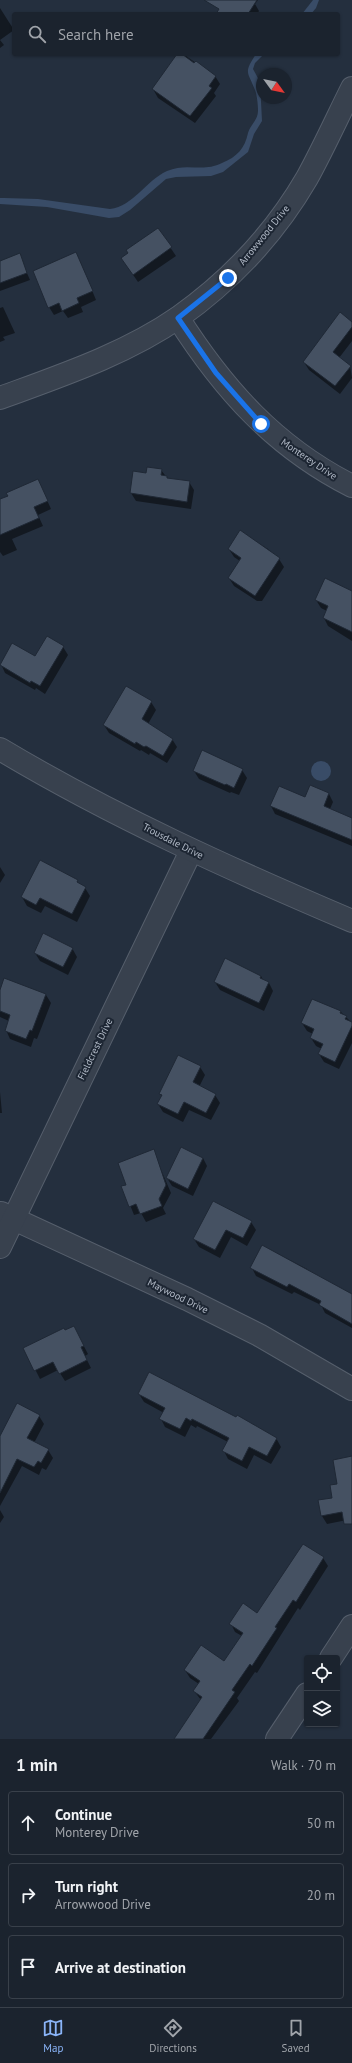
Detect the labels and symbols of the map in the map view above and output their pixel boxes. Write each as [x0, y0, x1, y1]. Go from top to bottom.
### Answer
north arrow [256, 68, 292, 104]
street label: Arrowwood Drive [236, 202, 292, 268]
route end [219, 269, 237, 287]
route start [252, 415, 270, 433]
street label: Monterey Drive [279, 436, 339, 482]
street label: Trousdale Drive [141, 820, 205, 862]
street label: Fieldcrest Drive [74, 1016, 116, 1082]
street label: Maywood Drive [145, 1276, 211, 1316]

